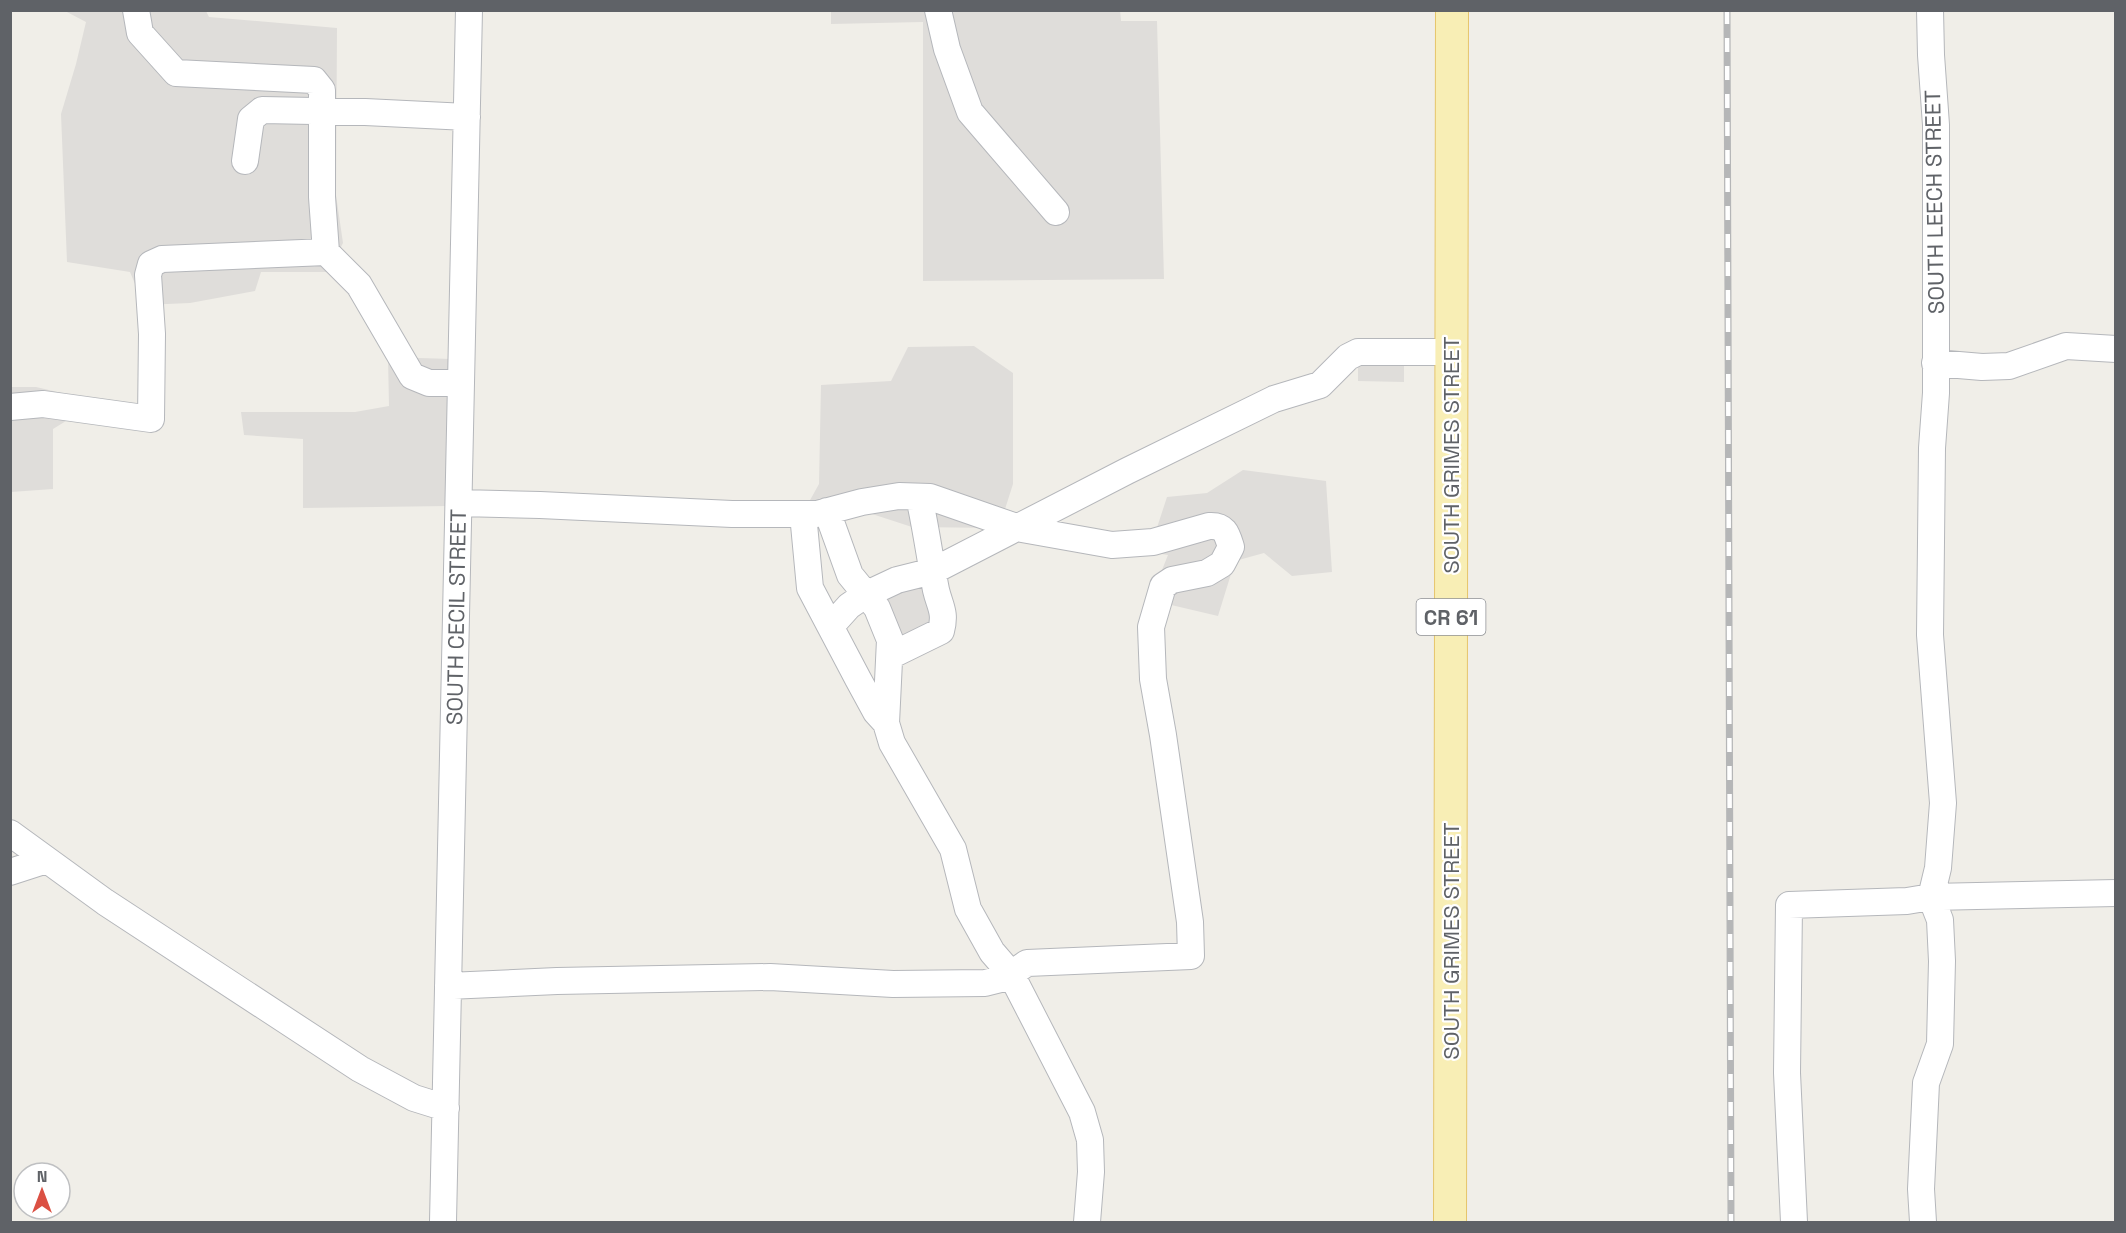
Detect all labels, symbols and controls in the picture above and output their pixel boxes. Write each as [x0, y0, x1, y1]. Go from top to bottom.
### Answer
street label: SOUTH LEECH STREET [1918, 90, 1950, 314]
street label: SOUTH GRIMES STREET [1437, 336, 1465, 574]
street label: SOUTH CECIL STREET [440, 509, 472, 725]
road number: CR 61 [1416, 599, 1486, 635]
street label: SOUTH GRIMES STREET [1437, 822, 1465, 1060]
north arrow [12, 1161, 72, 1221]
text: N [37, 1166, 47, 1187]

